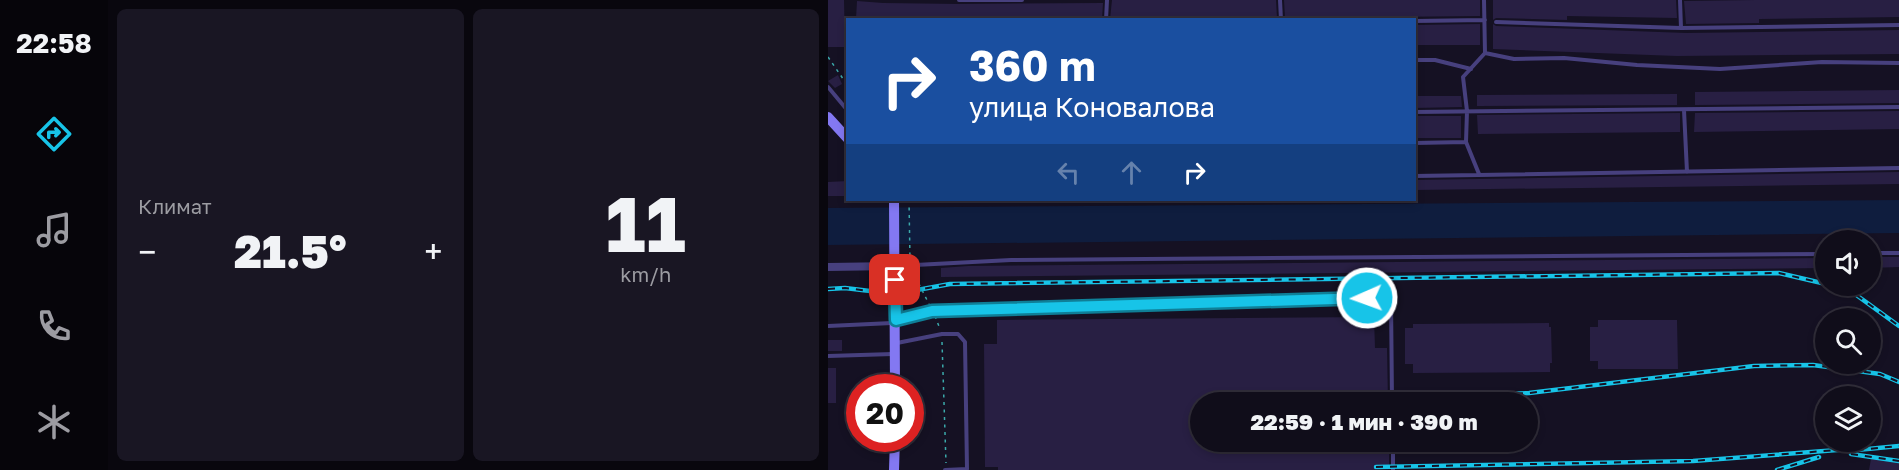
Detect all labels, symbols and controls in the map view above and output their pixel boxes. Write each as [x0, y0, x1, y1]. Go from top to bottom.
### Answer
text: 22:58 [16, 27, 92, 59]
text: 360 m [969, 40, 1096, 90]
icon: right [870, 42, 948, 120]
text: улица Коновалова [969, 91, 1215, 123]
icon: directions [33, 113, 75, 155]
icon: left [1052, 156, 1085, 189]
icon: ahead [1115, 156, 1148, 189]
icon: right [1178, 156, 1211, 189]
text: 11 [606, 176, 686, 269]
text: Климат [138, 194, 212, 218]
icon: music [33, 209, 75, 251]
text: 21.5° [234, 224, 346, 278]
map controls [1815, 230, 1881, 452]
button: sound [1815, 230, 1881, 296]
text: − [138, 232, 156, 271]
text: + [424, 232, 442, 271]
pin [869, 254, 920, 305]
text: km/h [620, 262, 671, 286]
icon: arrive [878, 263, 911, 296]
position arrow [1335, 266, 1399, 330]
icon: phone [33, 305, 75, 347]
button: search [1815, 308, 1881, 374]
speed limit sign: 20 [846, 374, 924, 452]
button: layers [1815, 386, 1881, 452]
icon: climate [33, 401, 75, 443]
text: 22:59 · 1 мин · 390 m [1250, 408, 1478, 435]

